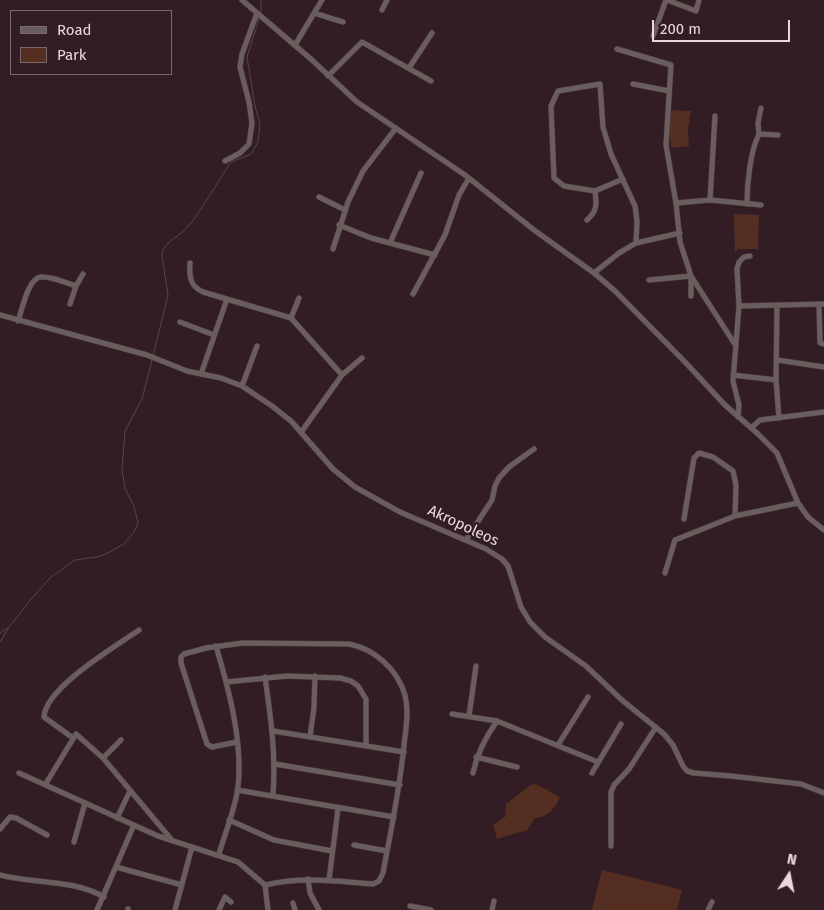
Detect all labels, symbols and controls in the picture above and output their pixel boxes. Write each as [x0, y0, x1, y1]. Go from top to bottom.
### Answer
legend [10, 10, 172, 75]
scale bar [654, 10, 792, 42]
text: 200 m [660, 20, 701, 38]
text: Road [57, 21, 92, 39]
text: Park [57, 46, 87, 64]
street label: Akropoleos [425, 502, 501, 550]
north arrow [764, 850, 814, 900]
text: N [786, 851, 798, 869]

